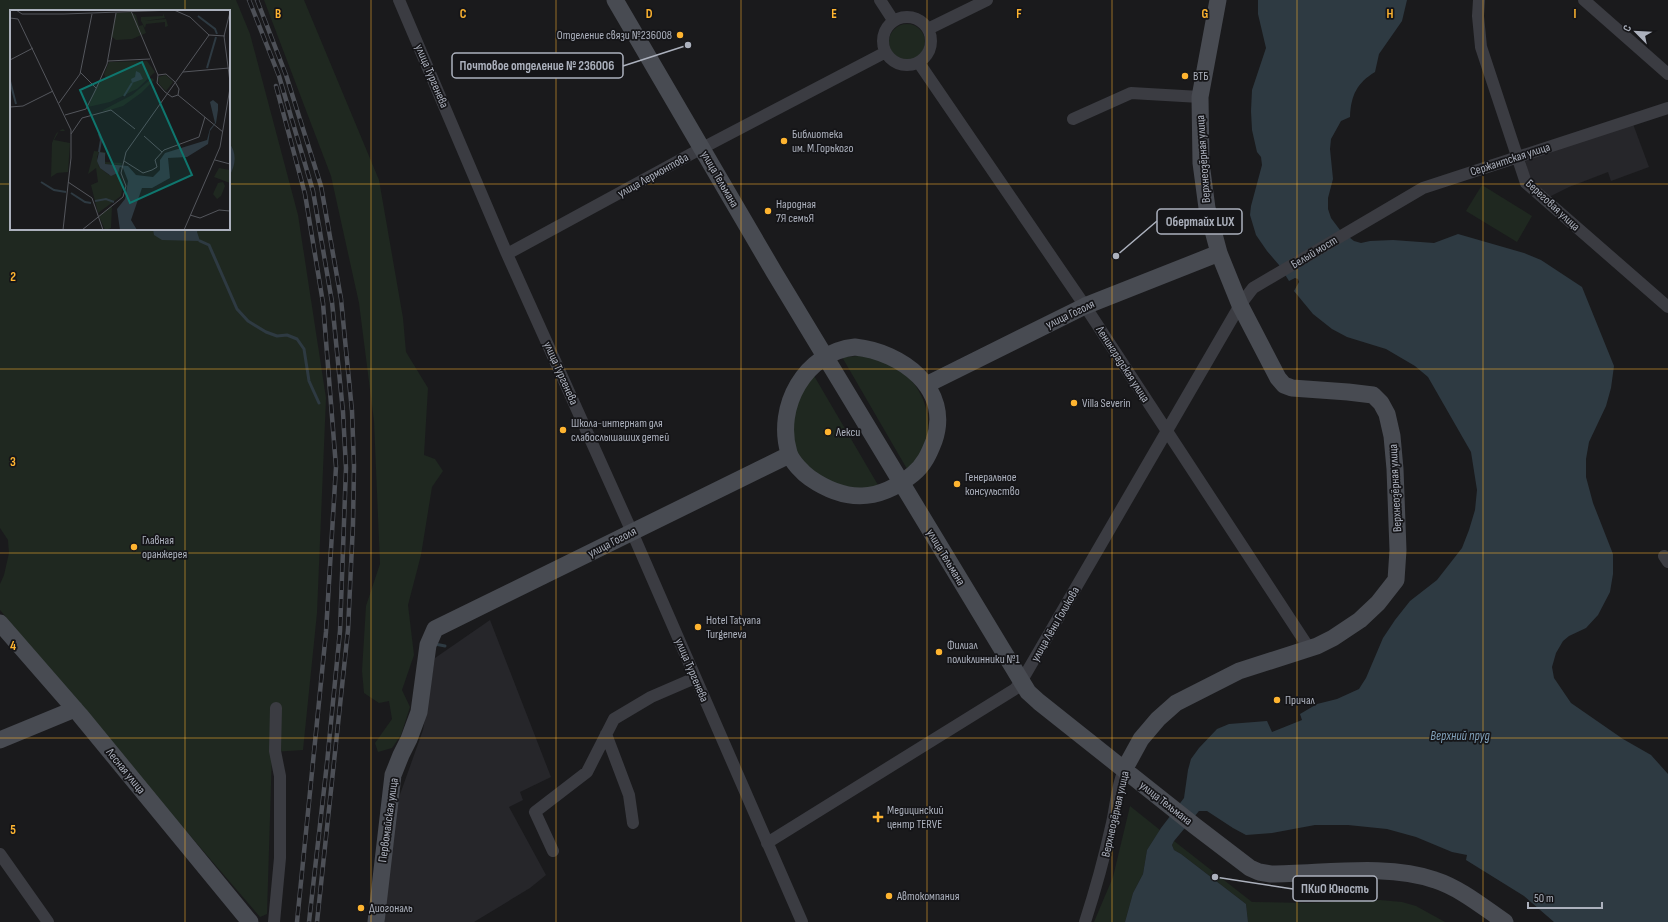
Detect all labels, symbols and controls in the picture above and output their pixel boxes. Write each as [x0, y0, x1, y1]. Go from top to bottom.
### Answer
text: B [275, 6, 281, 22]
text: C [460, 6, 467, 22]
text: D [646, 6, 653, 22]
text: E [831, 6, 837, 22]
text: F [1016, 6, 1022, 22]
text: G [1202, 6, 1209, 22]
text: H [1387, 6, 1394, 22]
text: I [1574, 6, 1577, 22]
inset map [10, 10, 230, 230]
north arrow [1616, 12, 1656, 52]
text: С [1620, 23, 1635, 33]
place label: Отделение связи №236008 [557, 28, 672, 43]
marker: Отделение связи №236008 [675, 30, 685, 40]
street label: улица Тургенева [411, 42, 452, 111]
callout: Почтовое отделение № 236006 [452, 53, 623, 78]
text: Почтовое отделение № 236006 [460, 58, 614, 74]
place label: ВТБ [1193, 69, 1208, 84]
marker: ВТБ [1180, 71, 1190, 81]
street label: Верхнеозёрная улица [1193, 114, 1214, 203]
place label: Библиотека им. М.Горького [792, 127, 854, 156]
marker: Библиотека им. М.Горького [779, 136, 789, 146]
street label: Сержантская улица [1468, 139, 1552, 179]
street label: улица Тельмана [697, 148, 742, 211]
street label: улица Лермонтова [615, 150, 692, 201]
street label: Береговая улица [1522, 176, 1583, 235]
place label: Народная 7Я семьЯ [776, 197, 816, 226]
marker: Народная 7Я семьЯ [763, 206, 773, 216]
callout: Обертайх LUX [1157, 209, 1242, 234]
text: Обертайх LUX [1166, 214, 1235, 230]
street label: Белый мост [1288, 233, 1340, 272]
text: 2 [10, 269, 16, 285]
street label: улица Гоголя [1043, 296, 1097, 332]
street label: Ленинградская улица [1092, 322, 1153, 406]
street label: улица Тургенева [540, 339, 581, 408]
place label: Villa Severin [1082, 396, 1131, 411]
marker: Villa Severin [1069, 398, 1079, 408]
place label: Школа-интернат для слабослышаших детей [571, 416, 669, 445]
marker: Школа-интернат для слабослышаших детей [558, 425, 568, 435]
place label: Лекси [835, 425, 860, 440]
marker: Лекси [823, 427, 833, 437]
street label: Верхнеозёрная улица [1386, 443, 1405, 532]
text: 3 [10, 454, 16, 470]
place label: Генеральное консульство [965, 470, 1020, 499]
marker: Генеральное консульство [952, 479, 962, 489]
street label: улица Гоголя [586, 524, 639, 561]
street label: улица Тельмана [923, 526, 968, 589]
place label: Главная оранжерея [142, 533, 188, 562]
marker: Главная оранжерея [129, 542, 139, 552]
street label: улица Лёни Голикова [1028, 584, 1083, 664]
place label: Hotel Tatyana Turgeneva [706, 613, 761, 642]
marker: Hotel Tatyana Turgeneva [693, 622, 703, 632]
street label: улица Тургенева [671, 636, 712, 705]
text: 4 [10, 638, 16, 654]
place label: Филиал поликлинники №1 [947, 638, 1021, 667]
marker: Филиал поликлинники №1 [934, 647, 944, 657]
place label: Причал [1285, 693, 1316, 708]
marker: Причал [1272, 695, 1282, 705]
water label: Верхний пруд [1430, 728, 1490, 744]
street label: Лесная улица [102, 745, 149, 797]
street label: Верхнеозёрная улица [1098, 769, 1133, 859]
street label: Первомайская улица [375, 776, 402, 863]
street label: улица Тельмана [1136, 778, 1196, 829]
place label: Медицинский центр TERVE [887, 803, 943, 832]
marker: Медицинский центр TERVE [872, 811, 884, 823]
text: 5 [10, 822, 16, 838]
callout: ПКиО Юность [1293, 876, 1377, 901]
text: ПКиО Юность [1301, 881, 1369, 897]
scale bar [1528, 884, 1602, 910]
place label: Автокомпания [896, 889, 960, 904]
marker: Автокомпания [884, 891, 894, 901]
text: 50 m [1534, 891, 1554, 906]
place label: Диогональ [369, 901, 413, 916]
marker: Диогональ [356, 903, 366, 913]

